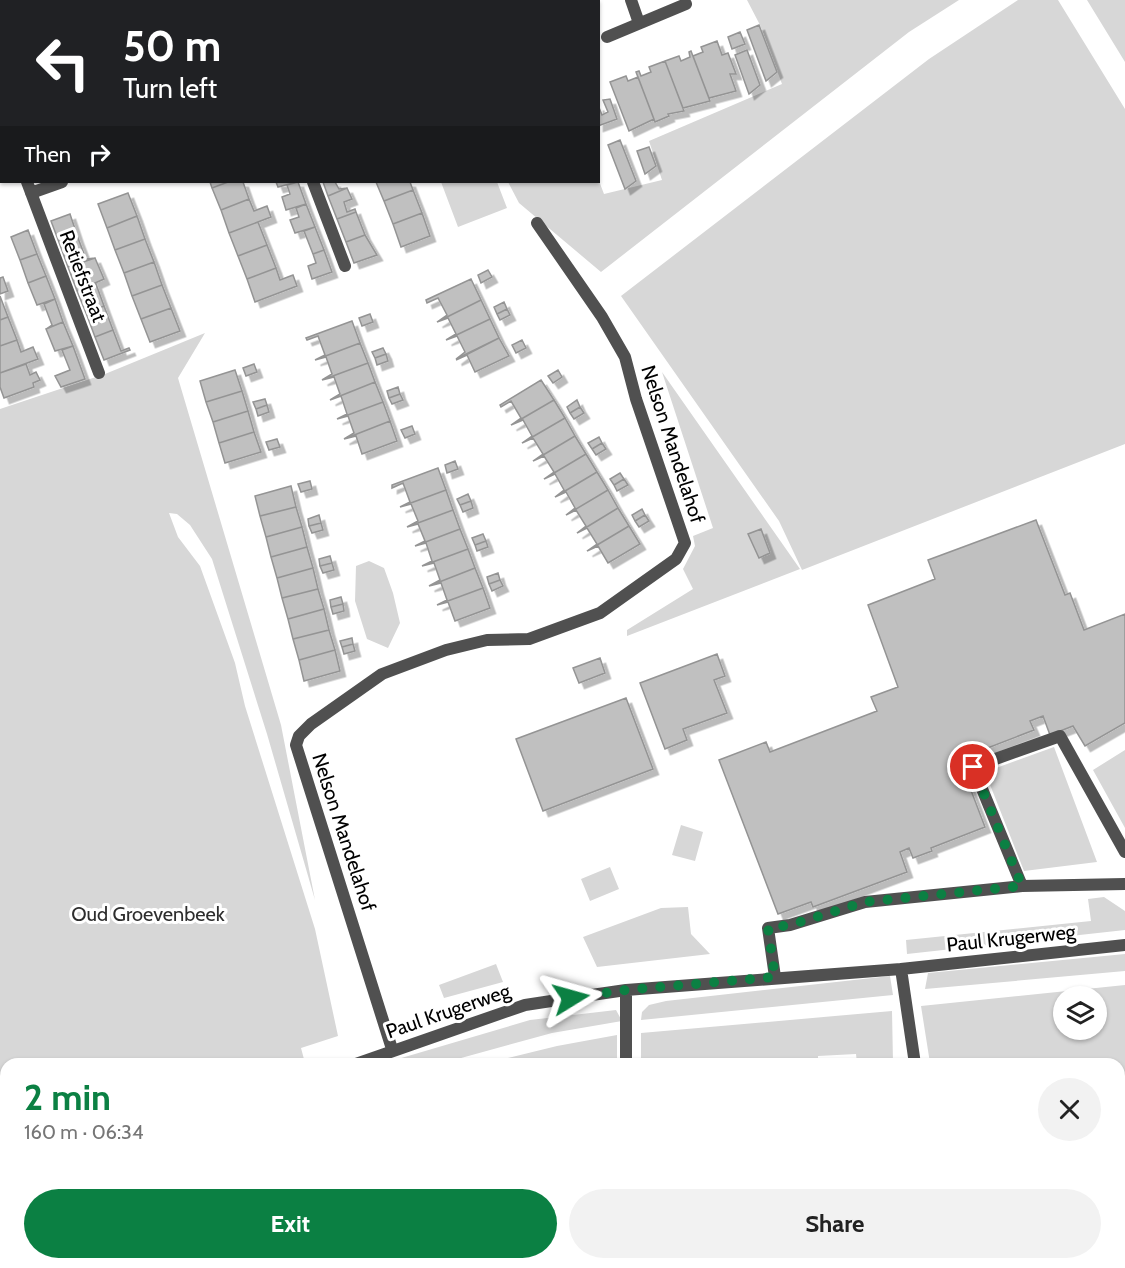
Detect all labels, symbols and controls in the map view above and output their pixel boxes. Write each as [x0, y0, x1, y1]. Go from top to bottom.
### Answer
text: 50 m [123, 20, 221, 72]
icon: left [24, 24, 102, 102]
text: Turn left [123, 72, 217, 105]
icon: right [83, 138, 116, 171]
text: Then [24, 141, 71, 168]
street label: Retiefstraat [54, 227, 112, 326]
street label: Nelson Mandelahof [636, 362, 710, 526]
pin [947, 741, 998, 792]
street label: Nelson Mandelahof [307, 750, 381, 914]
icon: arrive [956, 750, 989, 783]
park label: Oud Groevenbeek [71, 902, 225, 926]
street label: Paul Krugerweg [945, 919, 1078, 957]
position arrow [539, 966, 603, 1030]
street label: Paul Krugerweg [383, 978, 514, 1043]
map controls [1053, 986, 1107, 1040]
button: layers [1053, 986, 1107, 1040]
text: 2 min [24, 1075, 111, 1119]
button: close [1038, 1078, 1101, 1141]
text: 160 m · 06:34 [24, 1120, 144, 1144]
button: Exit [24, 1189, 557, 1258]
button: Share [569, 1189, 1101, 1258]

